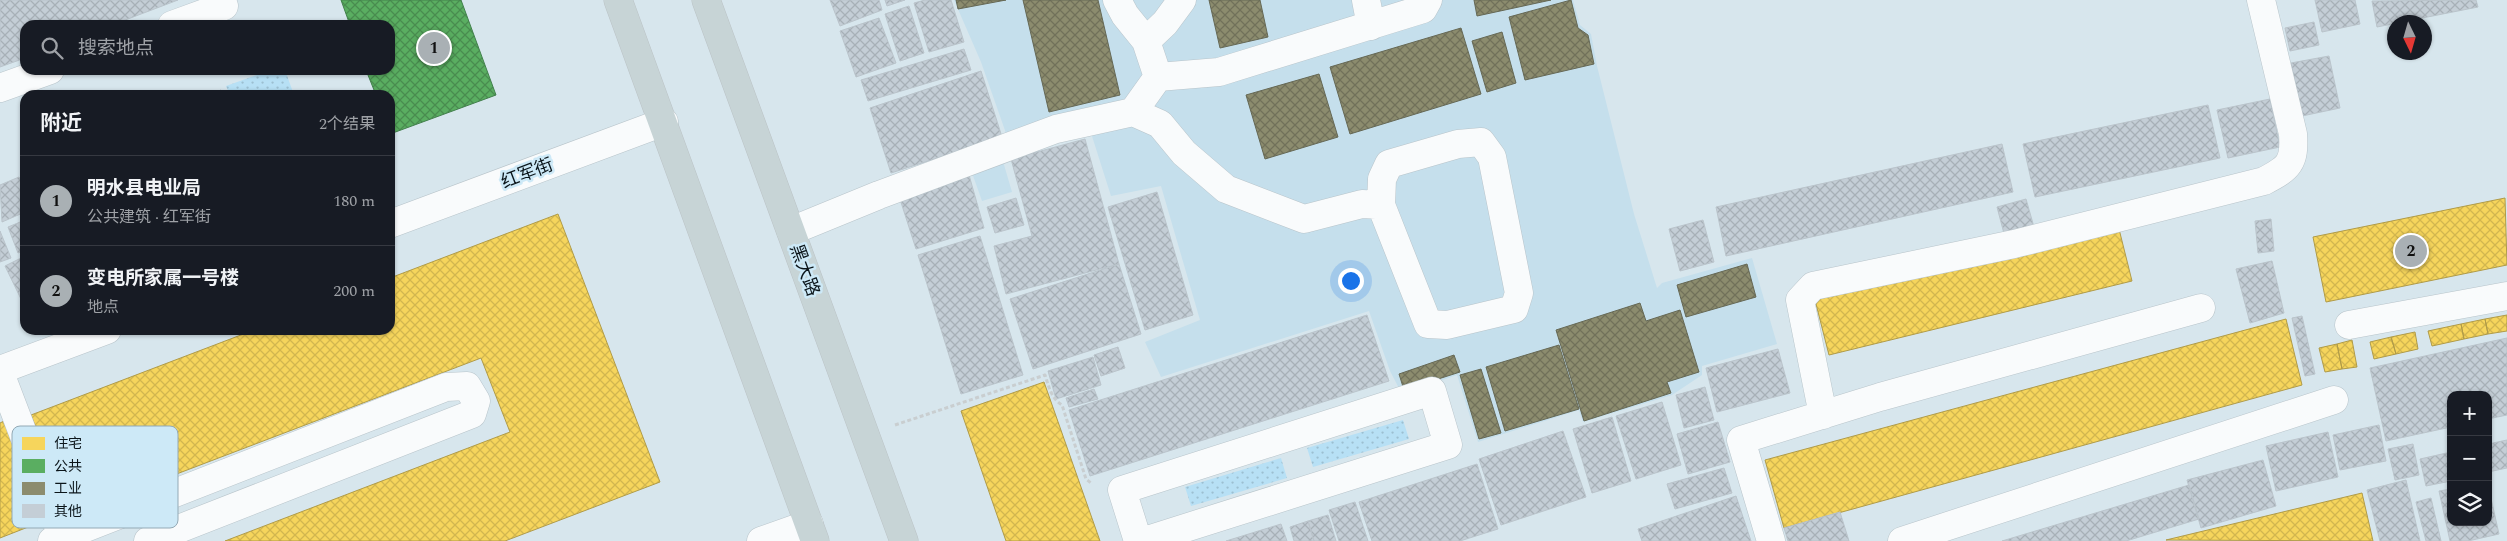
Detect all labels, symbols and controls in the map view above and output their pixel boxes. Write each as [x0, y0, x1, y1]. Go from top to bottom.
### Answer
north arrow [2387, 15, 2432, 60]
search box [20, 20, 395, 75]
pin: 1 [418, 29, 450, 67]
icon: search [38, 34, 66, 62]
text: 搜索地点 [78, 34, 154, 63]
text: 附近 [40, 108, 82, 140]
text: 2个结果 [319, 112, 375, 136]
street label: 红军街 [497, 151, 557, 196]
text: 明水县电业局 [87, 174, 201, 203]
text: 1 [52, 189, 60, 213]
text: 180 m [333, 189, 375, 213]
text: 公共建筑 · 红军街 [87, 205, 211, 229]
pin: 2 [2395, 232, 2427, 270]
street label: 黑大路 [783, 240, 826, 300]
text: 变电所家属一号楼 [87, 264, 239, 293]
your location [1338, 268, 1364, 294]
text: 2 [52, 279, 60, 303]
text: 200 m [333, 279, 375, 303]
text: 地点 [87, 295, 119, 319]
map controls [2447, 391, 2492, 526]
button: + [2447, 391, 2492, 436]
legend [12, 426, 178, 528]
text: 住宅 [54, 433, 82, 454]
button: − [2447, 436, 2492, 481]
text: 公共 [54, 456, 82, 477]
text: 工业 [54, 478, 82, 499]
button: layers [2447, 481, 2492, 526]
text: 其他 [54, 501, 82, 522]

